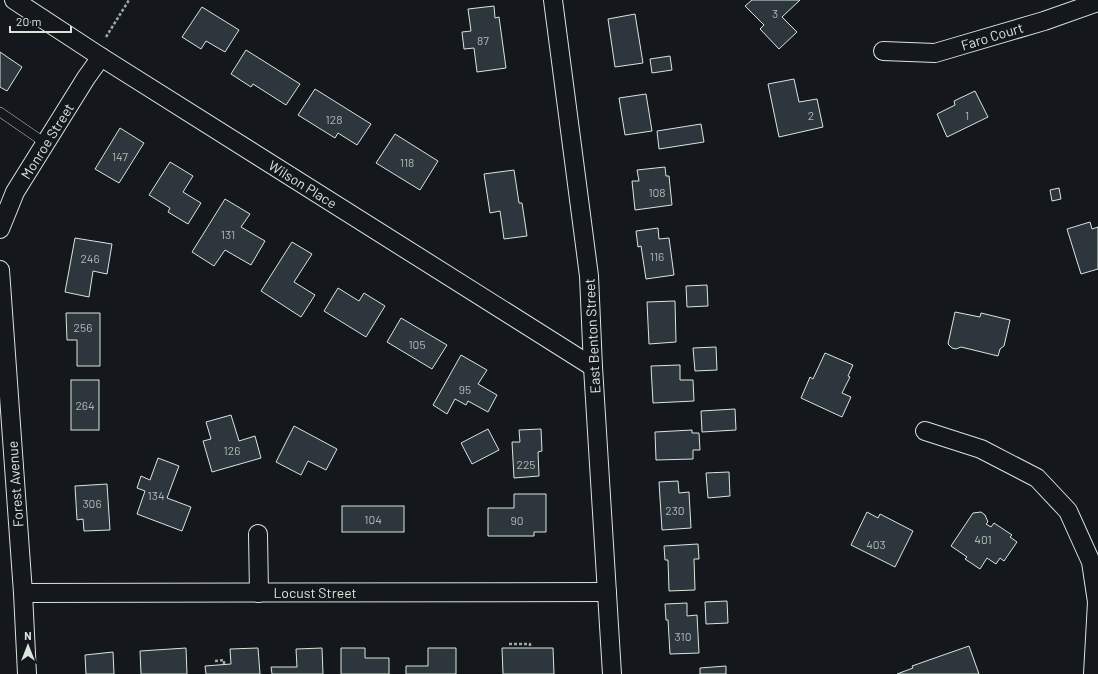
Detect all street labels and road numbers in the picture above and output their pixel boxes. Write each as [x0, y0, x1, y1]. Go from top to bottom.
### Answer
street label: Faro Court [959, 18, 1025, 54]
street label: Monroe Street [17, 100, 77, 182]
street label: Wilson Place [266, 156, 340, 212]
street label: East Benton Street [580, 278, 604, 394]
street label: Forest Avenue [4, 440, 26, 528]
street label: Locust Street [273, 584, 357, 601]

